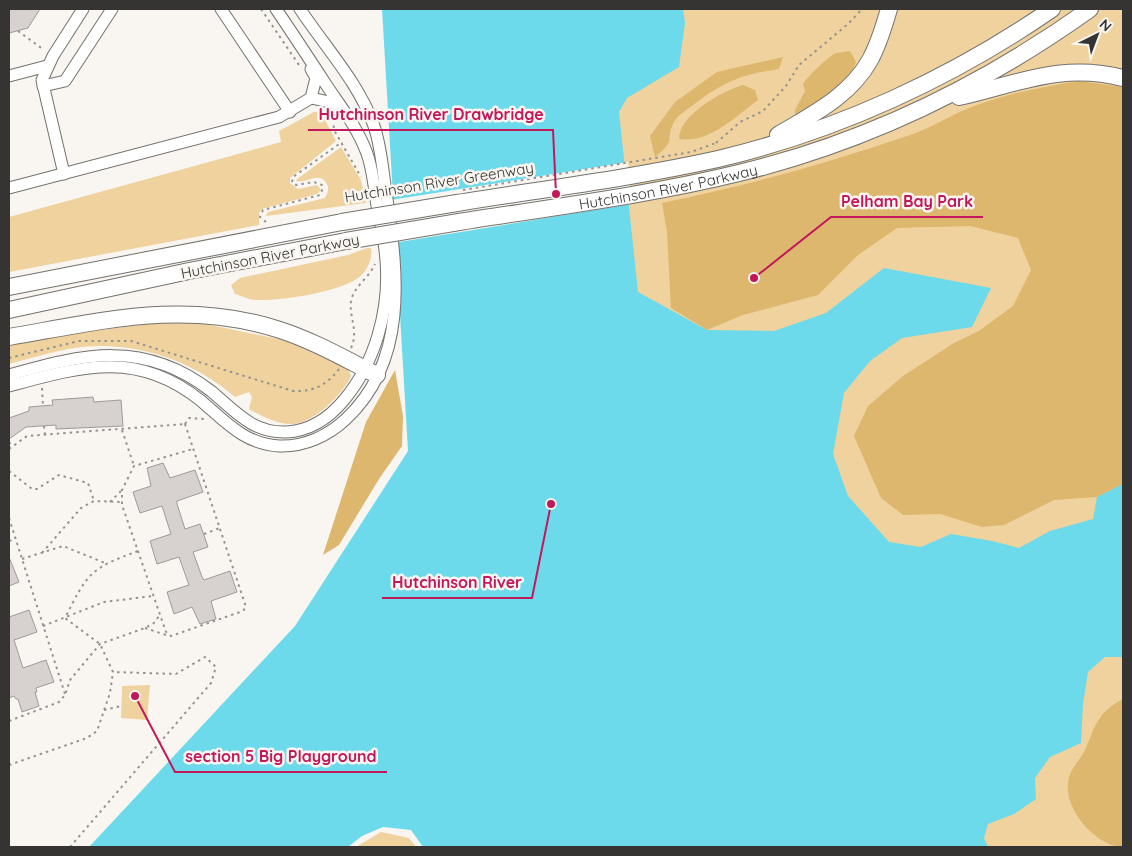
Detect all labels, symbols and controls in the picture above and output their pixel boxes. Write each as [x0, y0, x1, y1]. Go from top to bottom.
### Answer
north arrow [1072, 10, 1122, 60]
text: N [1096, 15, 1116, 35]
callout: Hutchinson River Drawbridge [308, 99, 553, 130]
text: Hutchinson River Drawbridge [318, 104, 544, 124]
street label: Hutchinson River Greenway [343, 158, 535, 206]
street label: Hutchinson River Parkway [577, 159, 759, 213]
callout: Pelham Bay Park [831, 186, 983, 217]
text: Pelham Bay Park [841, 191, 973, 211]
street label: Hutchinson River Parkway [179, 229, 361, 283]
callout: Hutchinson River [382, 567, 532, 598]
text: Hutchinson River [392, 572, 522, 592]
callout: section 5 Big Playground [175, 741, 387, 772]
text: section 5 Big Playground [185, 746, 377, 766]

